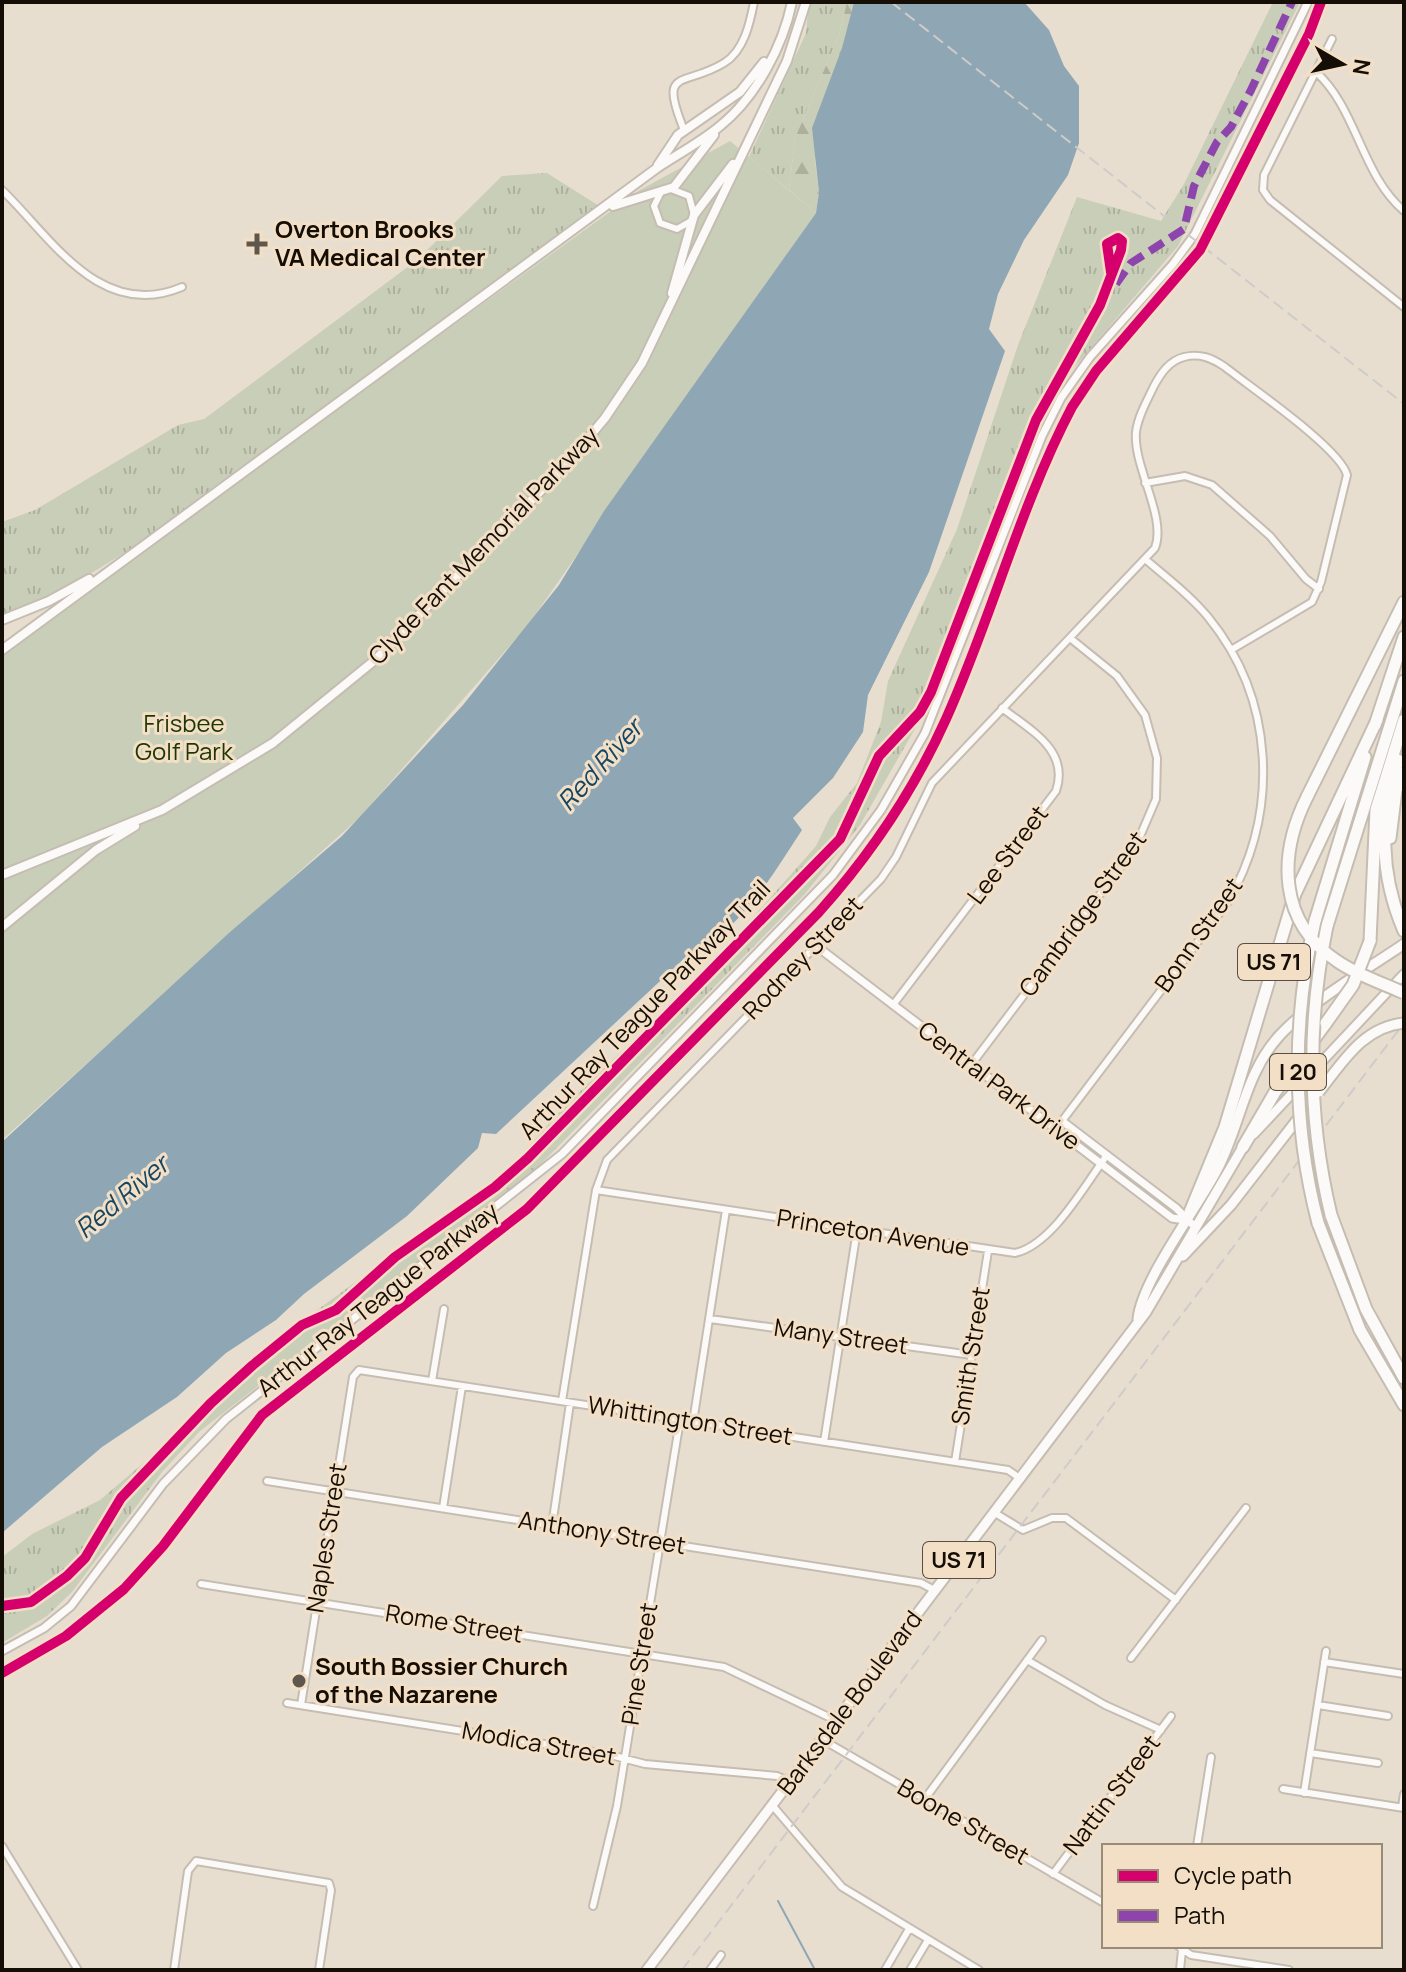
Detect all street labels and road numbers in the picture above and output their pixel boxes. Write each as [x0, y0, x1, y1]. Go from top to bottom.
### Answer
street label: Clyde Fant Memorial Parkway [360, 419, 606, 671]
street label: Lee Street [959, 798, 1055, 910]
street label: Cambridge Street [1011, 824, 1153, 1003]
street label: Bonn Street [1146, 870, 1249, 998]
street label: Arthur Ray Teague Parkway Trail [511, 872, 777, 1146]
street label: Rodney Street [735, 888, 869, 1026]
road number: US 71 [1238, 944, 1310, 980]
street label: Central Park Drive [912, 1013, 1088, 1157]
road number: I 20 [1270, 1054, 1326, 1090]
street label: Arthur Ray Teague Parkway [249, 1194, 505, 1404]
street label: Princeton Avenue [775, 1200, 972, 1263]
street label: Smith Street [942, 1284, 997, 1427]
street label: Many Street [772, 1310, 910, 1361]
street label: Whittington Street [585, 1387, 795, 1452]
street label: Naples Street [297, 1460, 354, 1615]
street label: Anthony Street [516, 1502, 688, 1561]
road number: US 71 [923, 1542, 995, 1578]
street label: Rome Street [383, 1595, 525, 1650]
street label: Pine Street [613, 1600, 664, 1727]
street label: Barksdale Boulevard [769, 1603, 929, 1801]
street label: Modica Street [460, 1713, 619, 1772]
street label: Nattin Street [1055, 1727, 1167, 1861]
street label: Boone Street [892, 1770, 1035, 1872]

